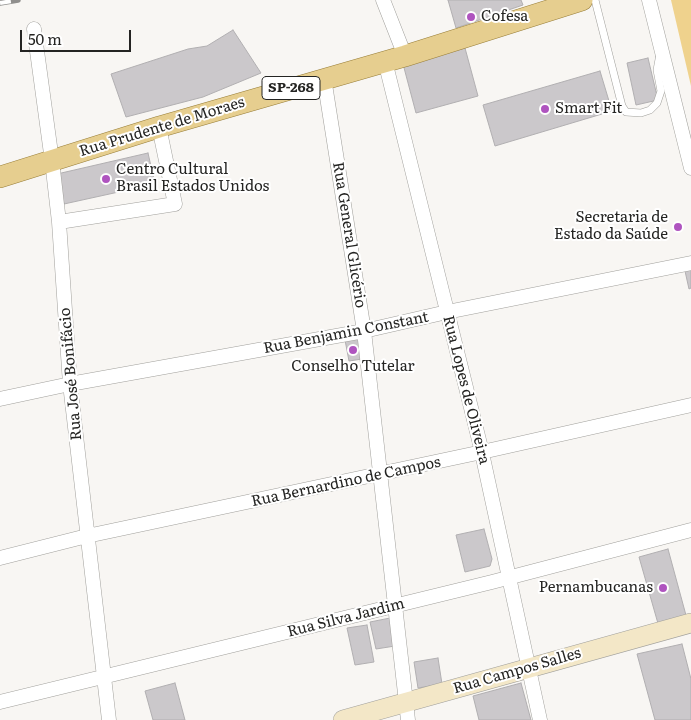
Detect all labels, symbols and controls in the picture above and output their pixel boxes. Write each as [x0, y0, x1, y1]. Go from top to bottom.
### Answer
place label: Cofesa [481, 8, 528, 26]
marker: Cofesa [465, 11, 477, 23]
scale bar [22, 20, 134, 52]
text: 50 m [28, 27, 62, 50]
road number: SP-268 [262, 76, 320, 100]
street label: Rua Prudente de Moraes [77, 93, 247, 161]
place label: Smart Fit [555, 100, 622, 118]
marker: Smart Fit [539, 103, 551, 115]
place label: Centro Cultural Brasil Estados Unidos [116, 161, 269, 196]
street label: Rua General Glicério [329, 161, 369, 309]
marker: Centro Cultural Brasil Estados Unidos [100, 173, 112, 185]
place label: Secretaria de Estado da Saúde [554, 209, 668, 244]
marker: Secretaria de Estado da Saúde [672, 221, 684, 233]
street label: Rua José Bonifácio [56, 307, 86, 441]
street label: Rua Benjamin Constant [262, 308, 430, 358]
street label: Rua Lopes de Oliveira [439, 314, 493, 466]
marker: Conselho Tutelar [347, 344, 359, 356]
place label: Conselho Tutelar [291, 358, 415, 376]
street label: Rua Bernardino de Campos [250, 453, 442, 511]
place label: Pernambucanas [539, 579, 653, 597]
marker: Pernambucanas [657, 582, 669, 594]
street label: Rua Silva Jardim [285, 595, 407, 641]
street label: Rua Campos Salles [451, 644, 583, 698]

